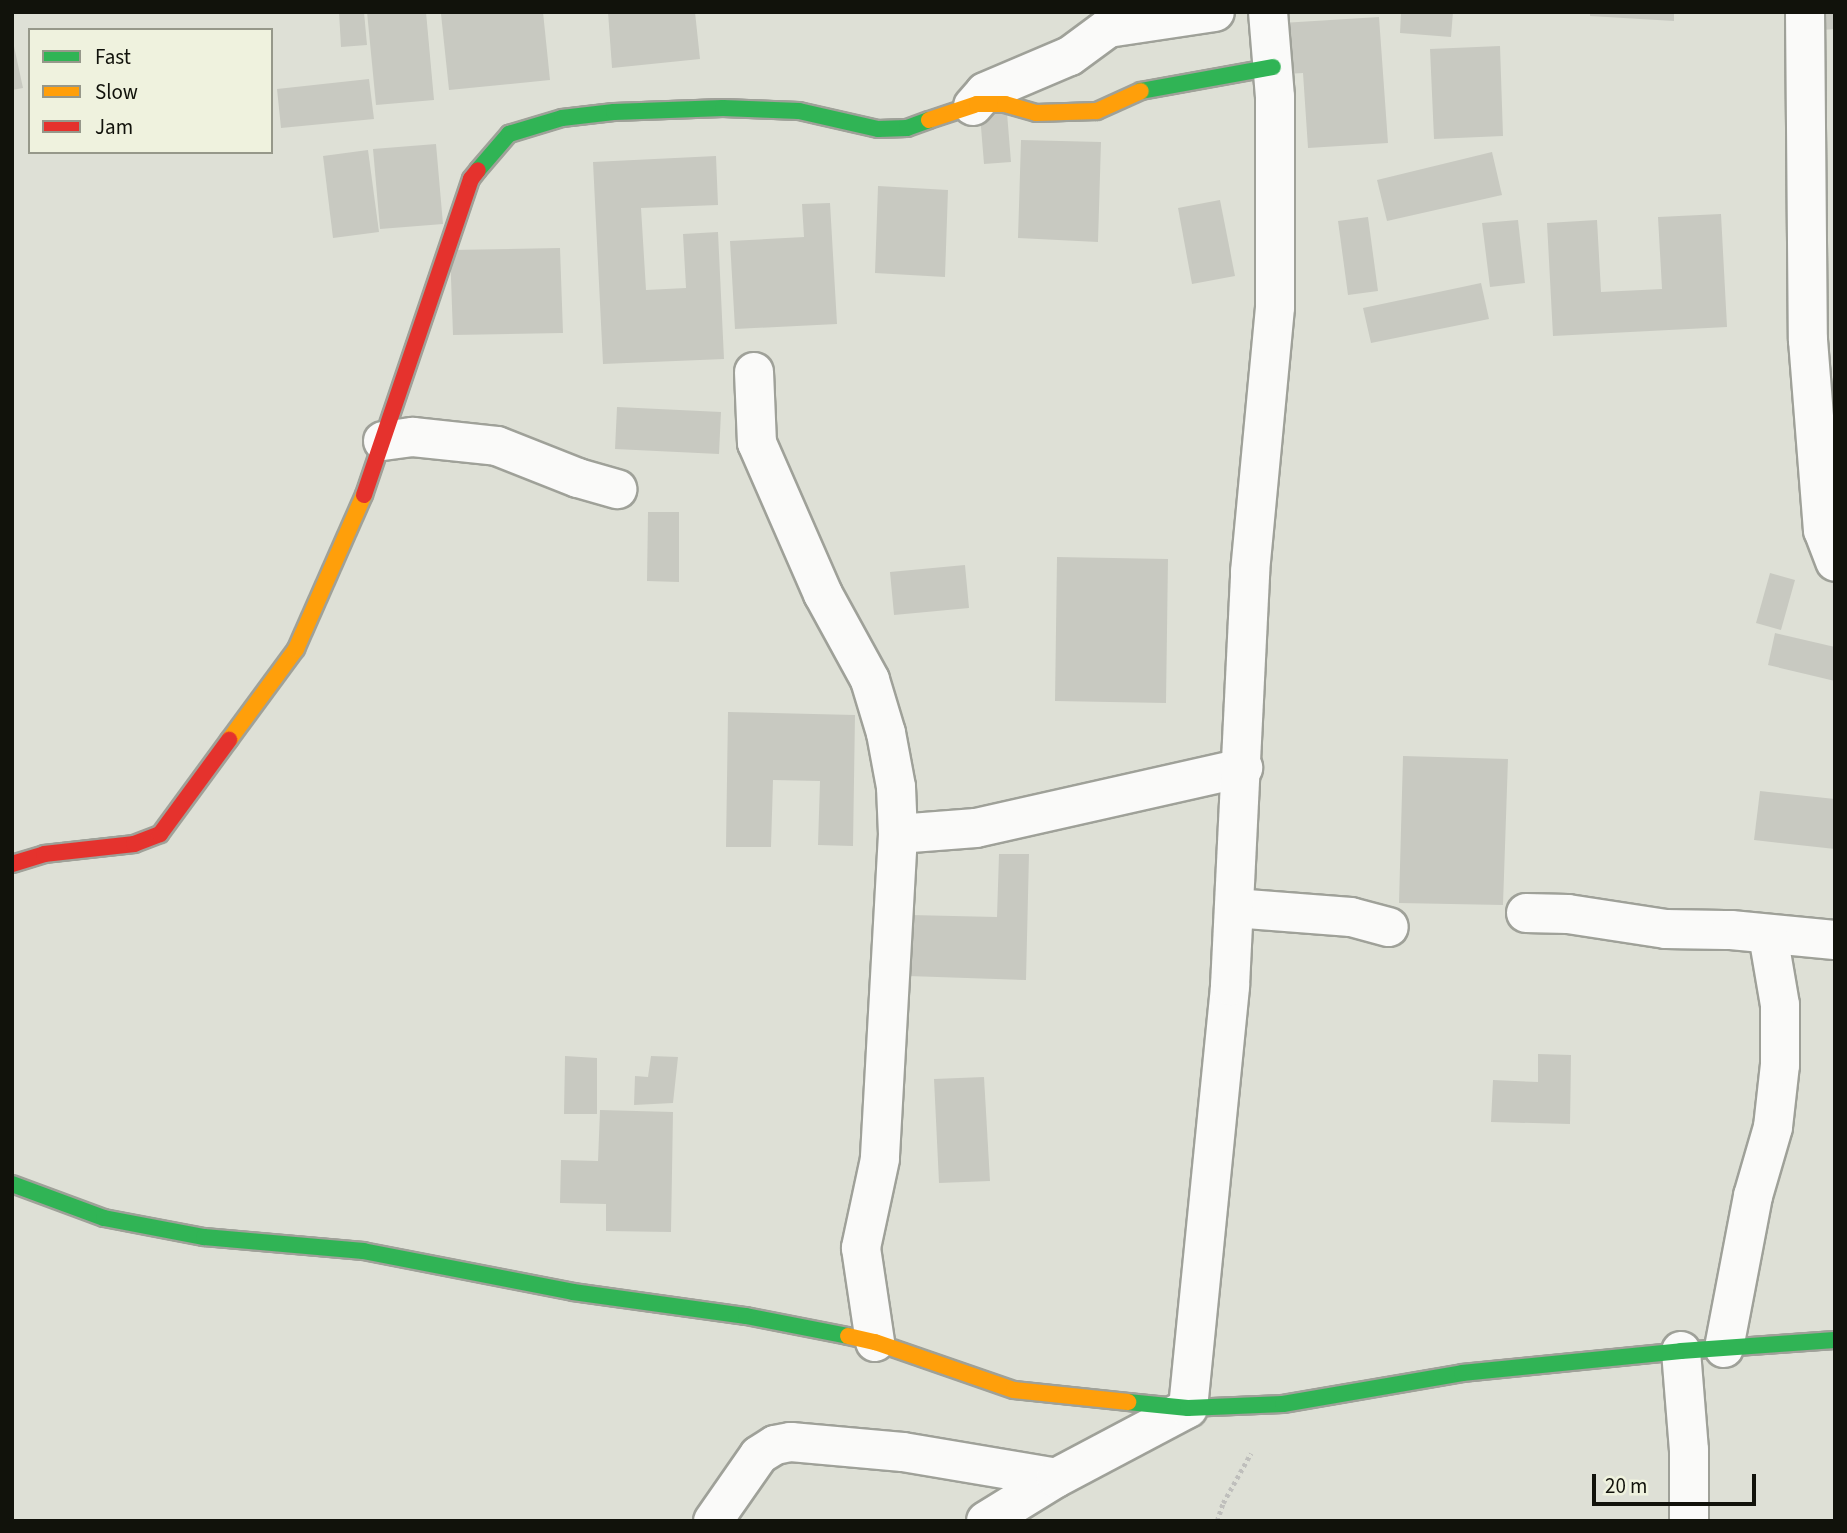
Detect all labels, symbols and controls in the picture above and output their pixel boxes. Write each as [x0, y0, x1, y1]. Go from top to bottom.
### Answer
legend [28, 28, 273, 154]
text: Fast [95, 42, 131, 72]
text: Slow [95, 77, 138, 107]
text: Jam [95, 112, 133, 142]
scale bar [1595, 1460, 1759, 1504]
text: 20 m [1605, 1471, 1647, 1501]

